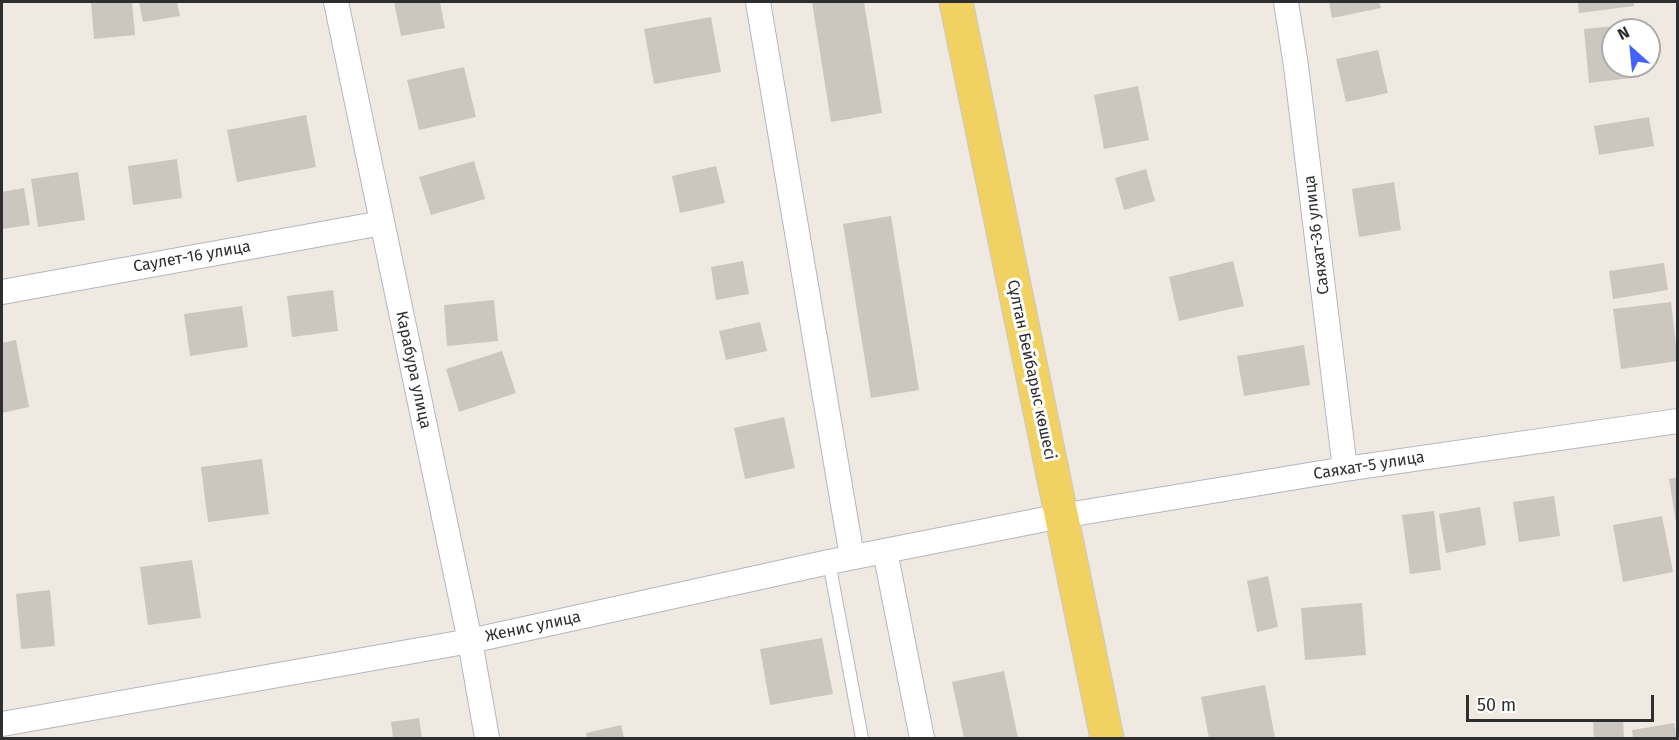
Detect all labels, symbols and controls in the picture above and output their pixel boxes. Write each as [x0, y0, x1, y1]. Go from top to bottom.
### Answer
north arrow [1601, 18, 1661, 78]
text: N [1614, 22, 1633, 44]
street label: Саяхат-36 улица [1300, 174, 1334, 296]
street label: Саулет-16 улица [132, 237, 252, 277]
street label: Сұлтан Бейбарыс көшесі [1003, 278, 1059, 462]
street label: Карабура улица [391, 309, 435, 431]
street label: Саяхат-5 улица [1312, 448, 1426, 484]
street label: Женис улица [483, 608, 583, 646]
scale bar [1469, 683, 1656, 721]
text: 50 m [1477, 694, 1516, 716]

